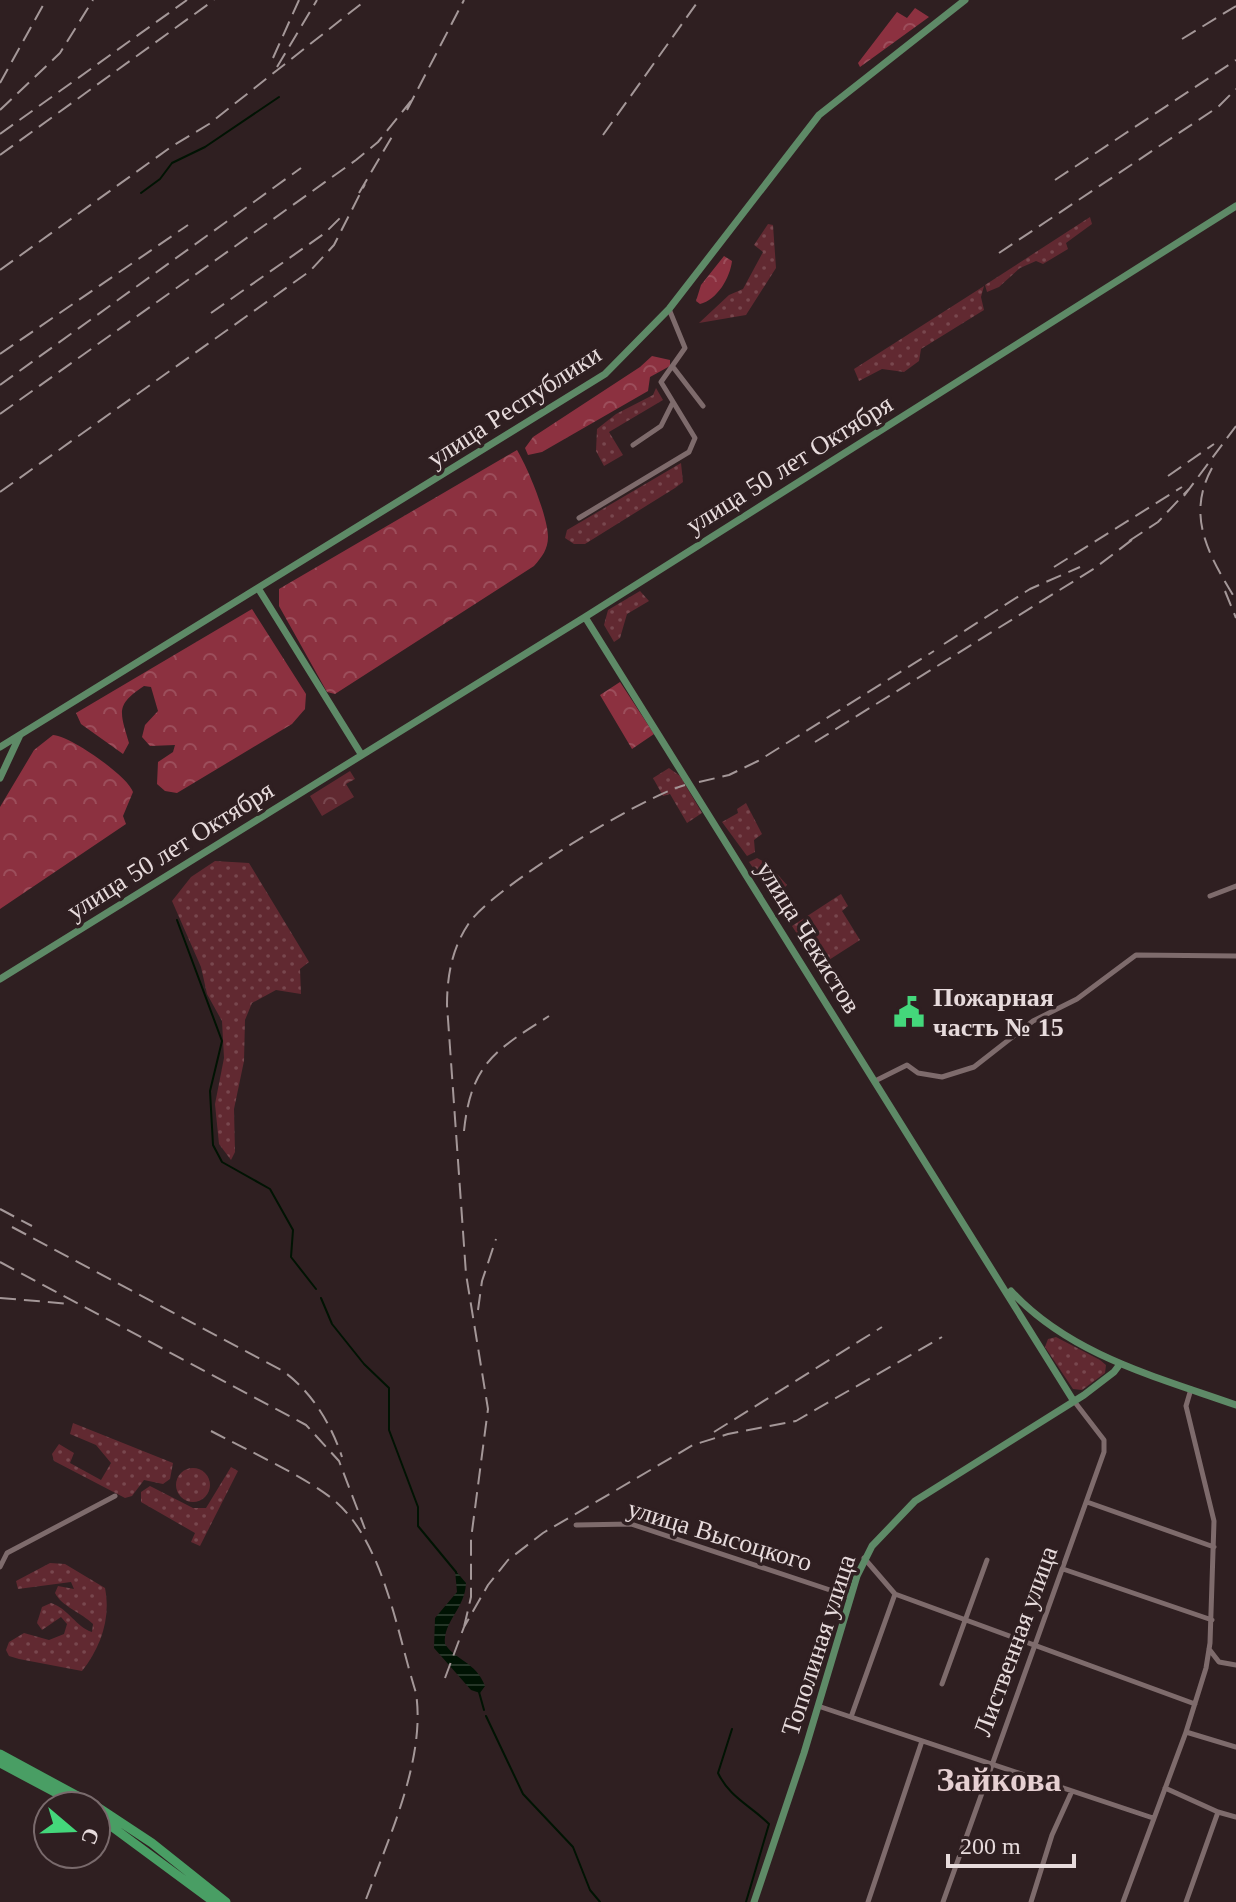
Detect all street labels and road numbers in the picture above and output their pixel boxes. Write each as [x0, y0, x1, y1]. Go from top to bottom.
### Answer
street label: улица Республики [422, 339, 607, 473]
street label: улица 50 лет Октября [681, 389, 898, 540]
street label: улица 50 лет Октября [62, 775, 279, 926]
street label: улица Чекистов [750, 856, 867, 1019]
street label: улица Высоцкого [624, 1494, 816, 1577]
street label: Лиственная улица [968, 1542, 1063, 1740]
street label: Тополиная улица [776, 1551, 862, 1739]

